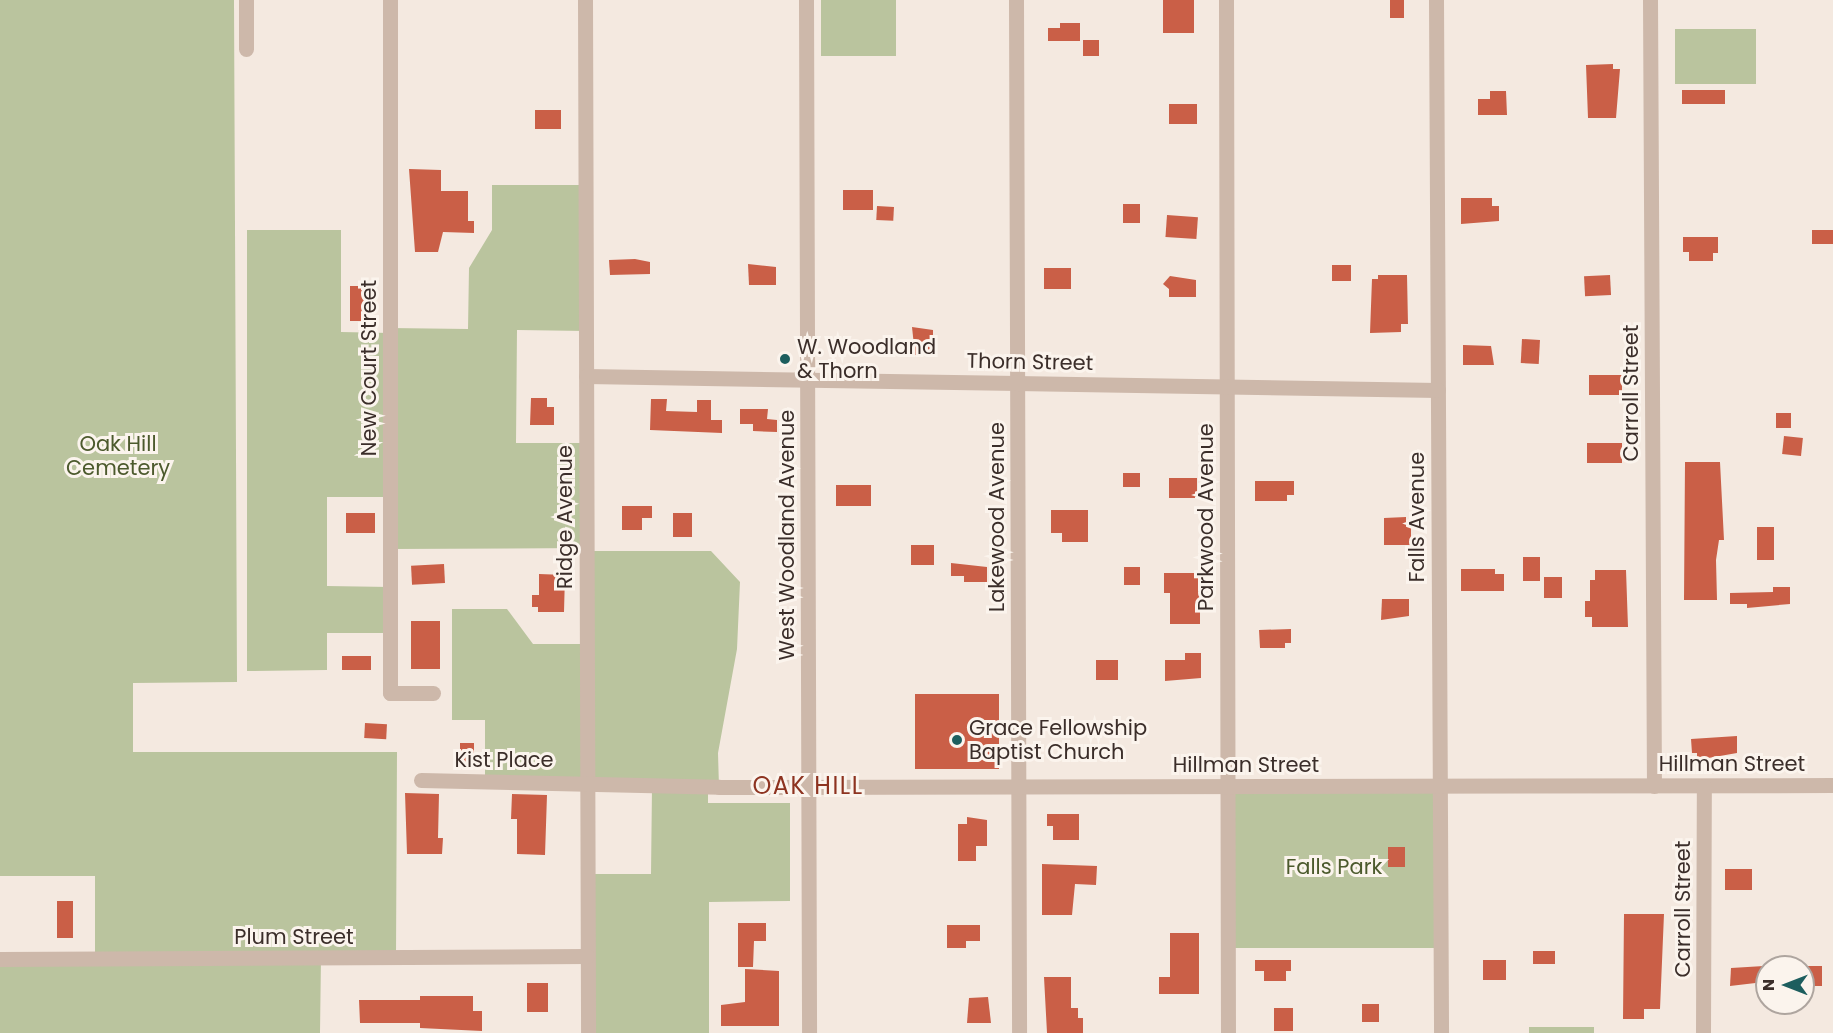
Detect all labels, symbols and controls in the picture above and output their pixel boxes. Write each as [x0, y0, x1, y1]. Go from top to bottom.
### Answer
street label: New Court Street [356, 280, 382, 456]
street label: Carroll Street [1618, 325, 1644, 461]
place label: W. Woodland & Thorn [797, 334, 936, 384]
street label: Thorn Street [966, 348, 1094, 376]
marker: W. Woodland & Thorn [778, 352, 792, 366]
street label: West Woodland Avenue [774, 410, 800, 660]
street label: Lakewood Avenue [984, 422, 1010, 612]
street label: Parkwood Avenue [1193, 423, 1219, 611]
park label: Oak Hill Cemetery [66, 431, 170, 481]
street label: Ridge Avenue [552, 445, 578, 589]
street label: Falls Avenue [1404, 452, 1430, 582]
place label: Grace Fellowship Baptist Church [969, 715, 1147, 765]
marker: Grace Fellowship Baptist Church [950, 733, 964, 747]
street label: Kist Place [454, 747, 554, 773]
street label: Hillman Street [1659, 751, 1805, 777]
street label: Hillman Street [1173, 752, 1319, 778]
district label: OAK HILL [752, 772, 864, 800]
street label: Carroll Street [1670, 841, 1696, 977]
park label: Falls Park [1286, 854, 1382, 880]
street label: Plum Street [234, 924, 354, 950]
north arrow [1755, 955, 1815, 1015]
text: N [1757, 979, 1780, 991]

